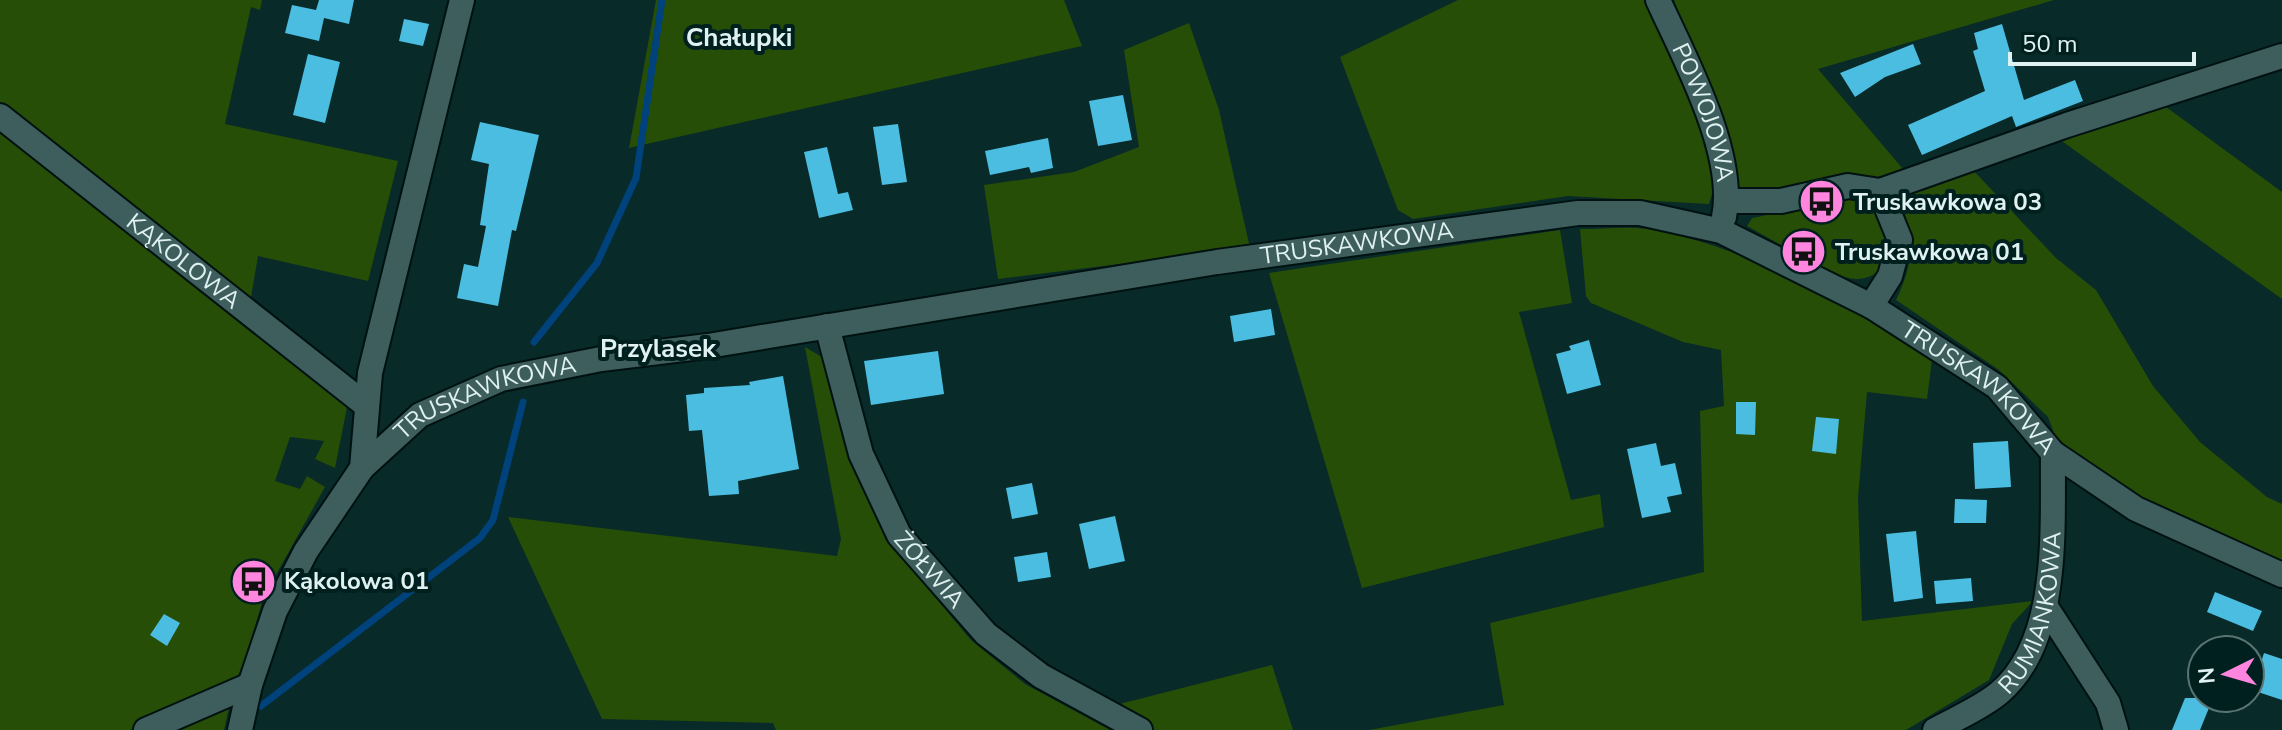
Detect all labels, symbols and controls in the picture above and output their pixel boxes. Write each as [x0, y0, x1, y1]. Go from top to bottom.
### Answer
scale bar [2010, 16, 2194, 66]
district label: Chałupki [686, 20, 792, 55]
text: 50 m [2022, 28, 2078, 60]
street label: POWOJOWA [1665, 38, 1741, 184]
bus stop icon: Truskawkowa 03 [1798, 178, 1846, 226]
place label: Truskawkowa 03 [1853, 186, 2042, 218]
street label: KĄKOLOWA [120, 206, 248, 317]
street label: TRUSKAWKOWA [1258, 214, 1456, 272]
bus stop icon: Truskawkowa 01 [1780, 228, 1828, 276]
place label: Truskawkowa 01 [1835, 236, 2024, 268]
street label: TRUSKAWKOWA [1895, 314, 2064, 462]
district label: Przylasek [600, 331, 717, 366]
street label: TRUSKAWKOWA [387, 348, 579, 447]
street label: ŻÓŁWIA [887, 524, 972, 616]
street label: RUMIANKOWA [1991, 530, 2069, 701]
bus stop icon: Kąkolowa 01 [229, 557, 277, 605]
place label: Kąkolowa 01 [284, 565, 429, 597]
north arrow [2186, 634, 2266, 714]
text: N [2191, 666, 2223, 685]

